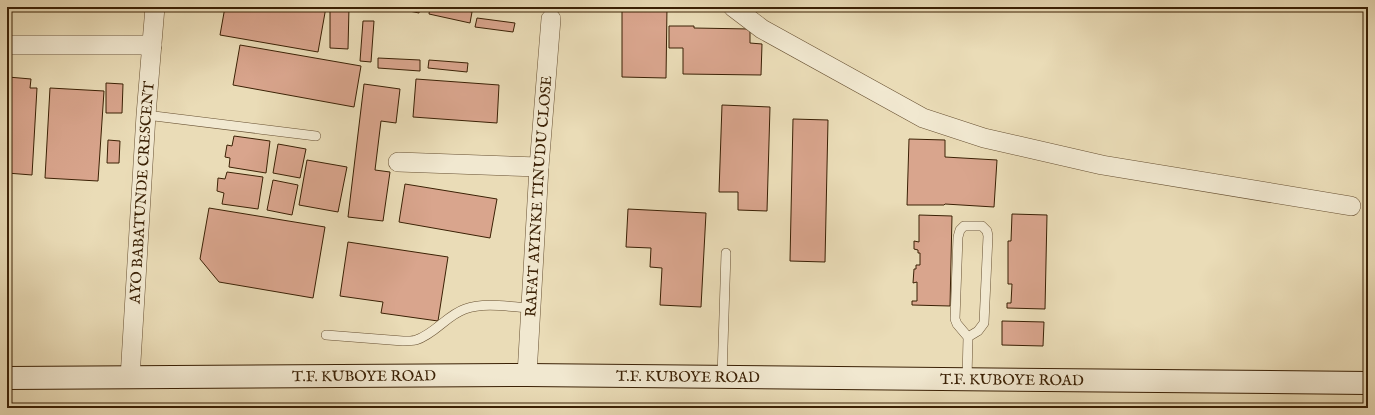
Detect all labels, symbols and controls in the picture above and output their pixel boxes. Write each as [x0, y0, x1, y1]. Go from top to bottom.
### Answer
street label: RAFAT AYINKE TINUDU CLOSE [521, 75, 556, 318]
street label: AYO BABATUNDE CRESCENT [125, 80, 159, 305]
street label: T.F. KUBOYE ROAD [292, 367, 436, 386]
street label: T.F. KUBOYE ROAD [616, 367, 760, 387]
street label: T.F. KUBOYE ROAD [940, 370, 1084, 390]

